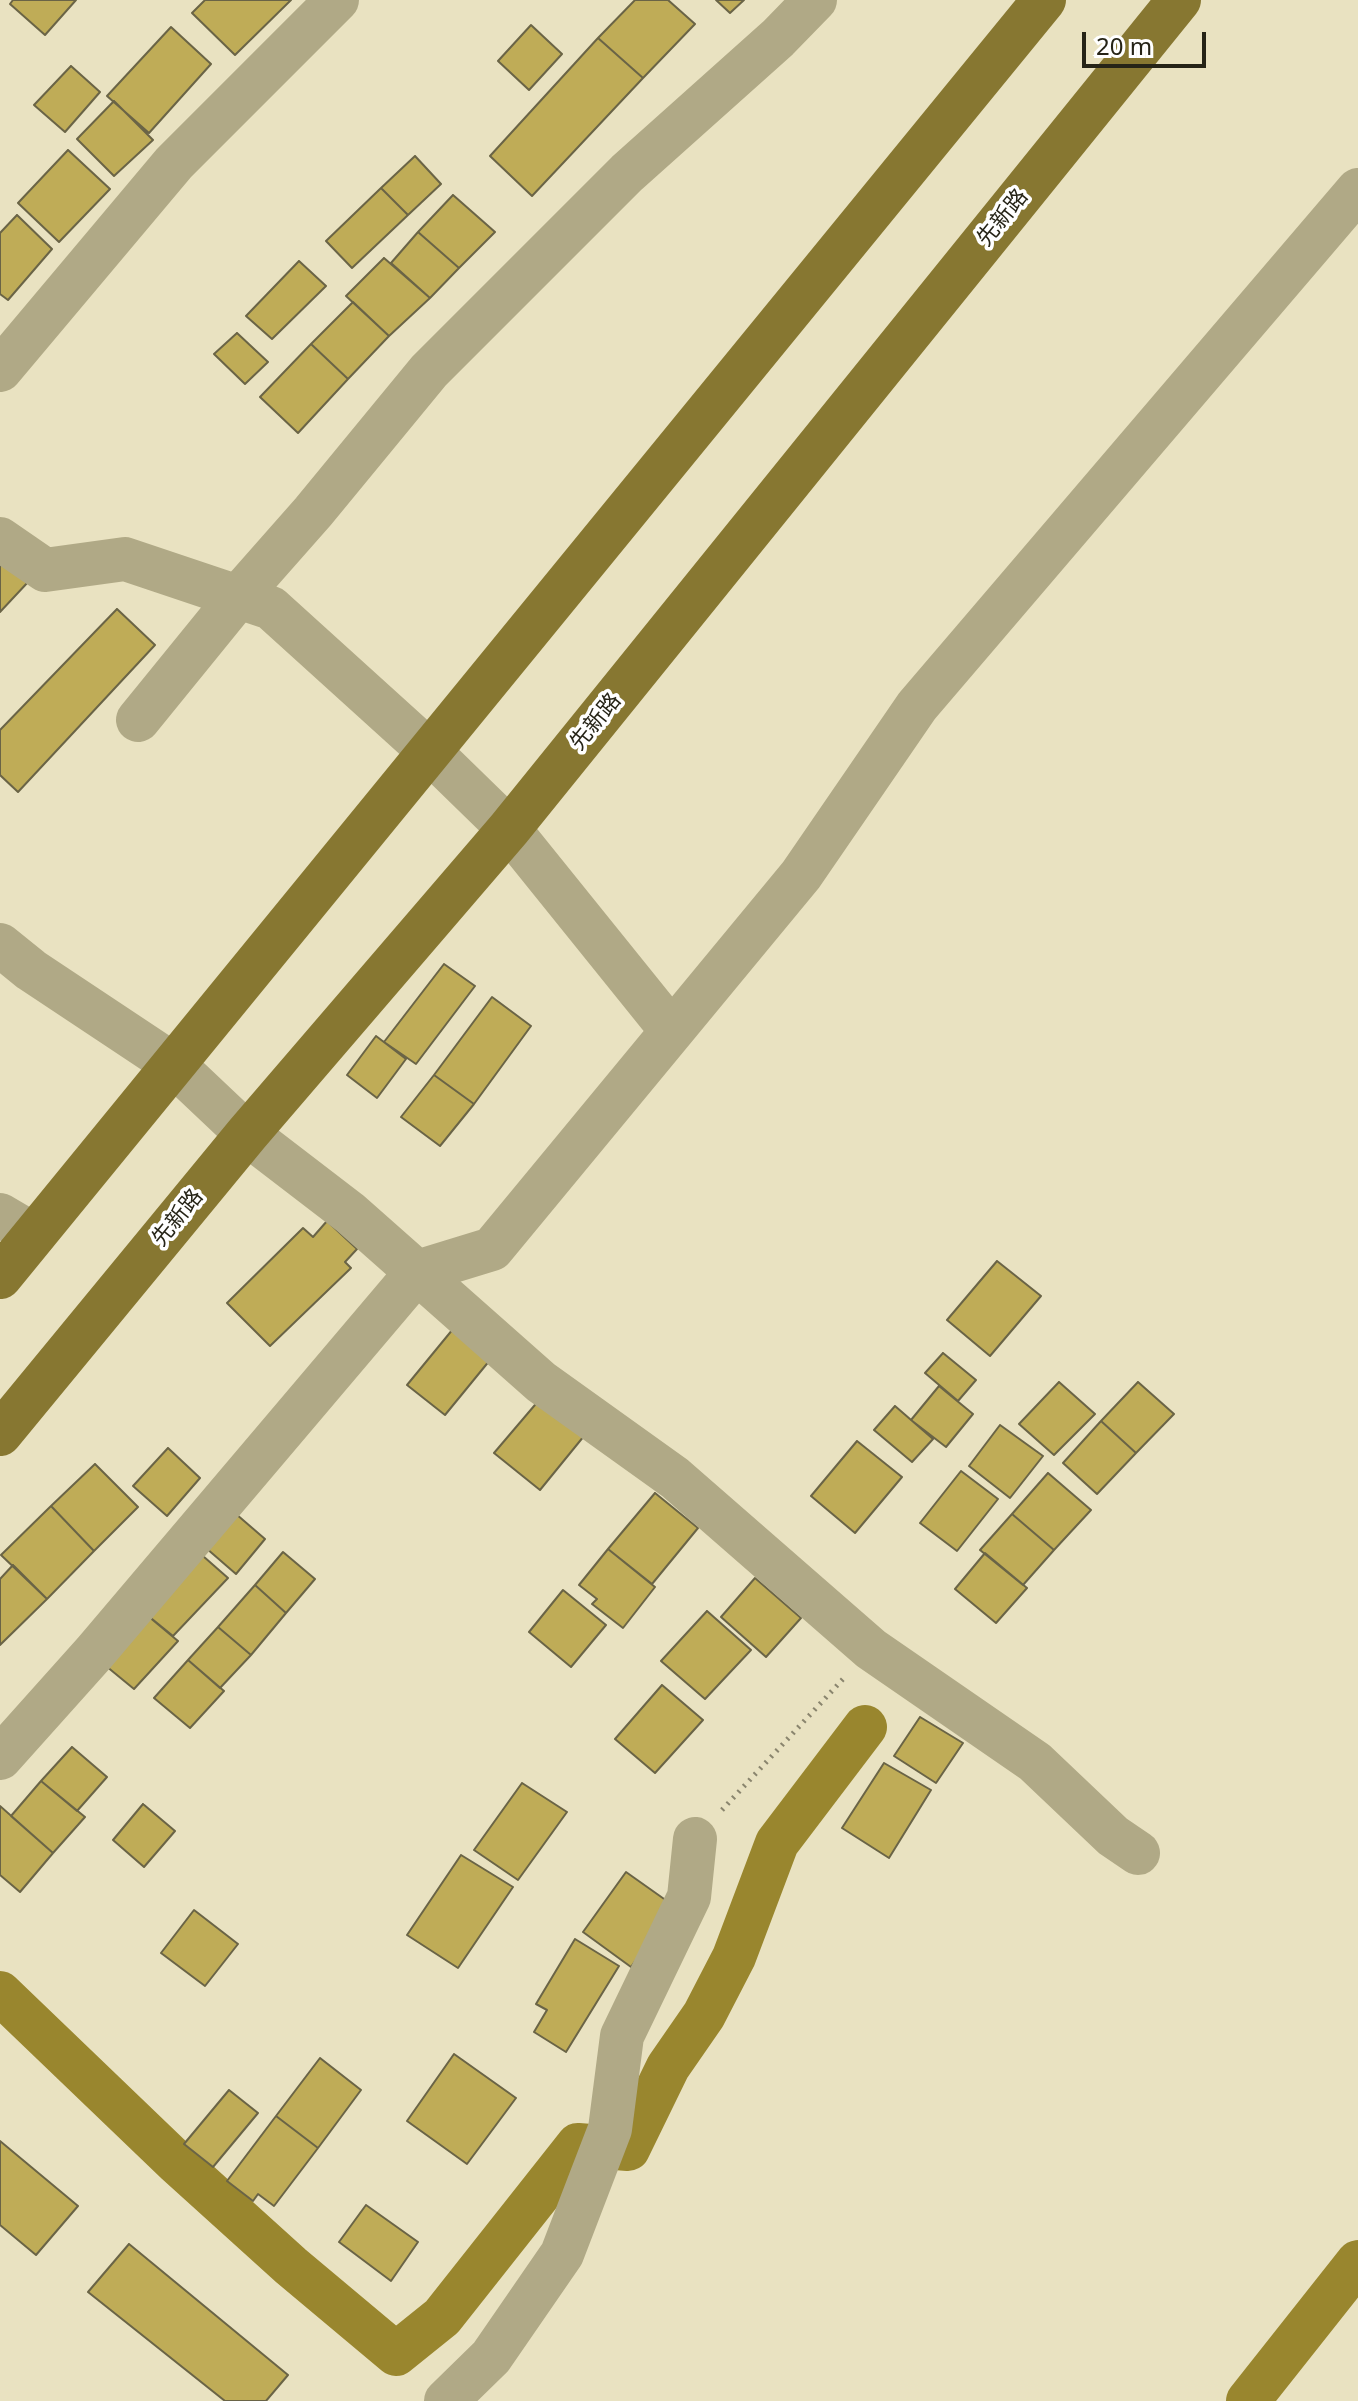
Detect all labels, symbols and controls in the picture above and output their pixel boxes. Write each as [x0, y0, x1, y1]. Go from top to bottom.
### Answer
scale bar [1086, 16, 1210, 66]
text: 20 m [1096, 29, 1152, 62]
street label: 先新路 [972, 184, 1034, 252]
street label: 先新路 [565, 688, 627, 756]
street label: 先新路 [147, 1184, 209, 1252]

